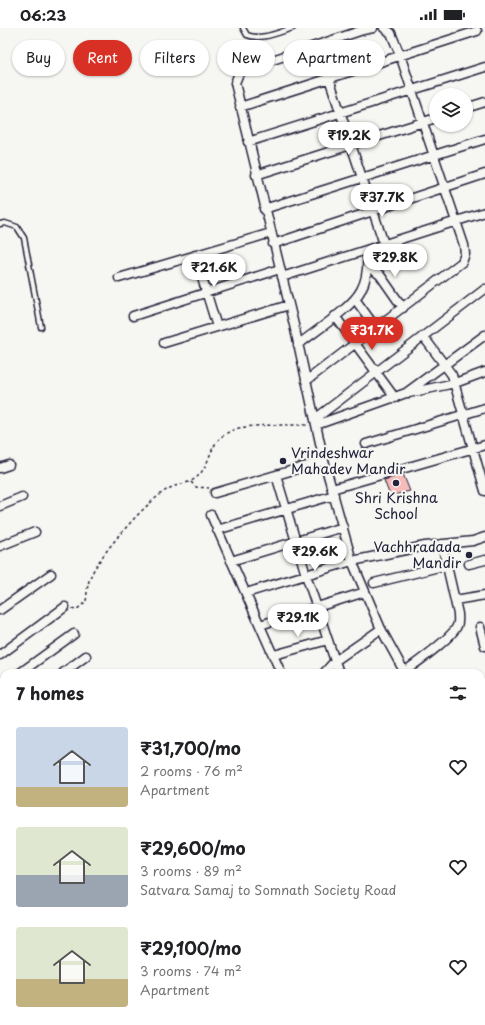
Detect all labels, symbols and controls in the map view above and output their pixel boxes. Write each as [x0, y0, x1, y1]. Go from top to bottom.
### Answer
text: 06:23 [20, 3, 66, 26]
chip: Buy [12, 40, 65, 76]
chip: Rent [73, 40, 132, 76]
chip: Filters [140, 40, 209, 76]
chip: New [217, 40, 275, 76]
chip: Apartment [283, 40, 385, 76]
map controls [429, 88, 473, 132]
button: layers [429, 88, 473, 132]
pin: ₹19.2K [316, 122, 382, 156]
text: ₹19.2K [327, 125, 371, 144]
pin: ₹37.7K [349, 184, 415, 218]
text: ₹37.7K [360, 187, 404, 206]
pin: ₹29.8K [362, 244, 428, 278]
text: ₹29.8K [372, 247, 418, 266]
pin: ₹21.6K [181, 254, 247, 288]
text: ₹21.6K [191, 257, 237, 276]
pin: ₹31.7K [339, 317, 405, 351]
text: ₹31.7K [350, 320, 394, 339]
place label: Vrindeshwar Mahadev Mandir [291, 442, 406, 479]
marker: Vrindeshwar Mahadev Mandir [278, 456, 288, 466]
marker: Shri Krishna School [391, 478, 401, 488]
place label: Shri Krishna School [354, 487, 438, 524]
place label: Vachhradada Mandir [373, 536, 462, 573]
pin: ₹29.6K [282, 538, 348, 572]
text: ₹29.6K [292, 541, 338, 560]
marker: Vachhradada Mandir [464, 550, 474, 560]
pin: ₹29.1K [265, 604, 331, 638]
text: ₹29.1K [277, 607, 319, 626]
text: 7 homes [16, 680, 84, 706]
icon: filters [447, 682, 469, 704]
text: ₹31,700/mo [140, 735, 241, 761]
icon: home [48, 743, 96, 791]
icon: heart [447, 756, 469, 778]
text: 2 rooms · 76 m² [140, 761, 243, 780]
text: Apartment [140, 780, 209, 799]
text: ₹29,600/mo [140, 835, 246, 861]
icon: home [48, 843, 96, 891]
icon: heart [447, 856, 469, 878]
text: 3 rooms · 89 m² [140, 861, 242, 880]
text: Satvara Samaj to Somnath Society Road [140, 880, 396, 899]
text: ₹29,100/mo [140, 935, 241, 961]
icon: home [48, 943, 96, 991]
icon: heart [447, 956, 469, 978]
text: 3 rooms · 74 m² [140, 961, 242, 980]
text: Apartment [140, 980, 209, 999]

